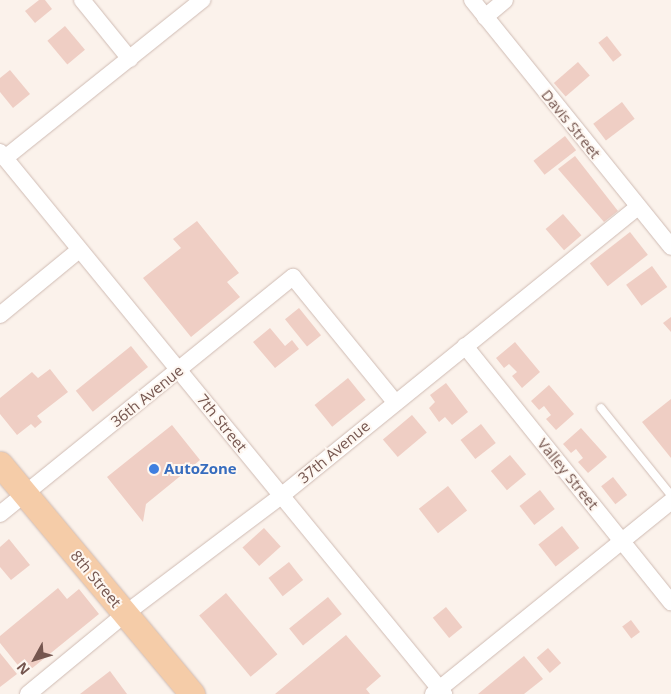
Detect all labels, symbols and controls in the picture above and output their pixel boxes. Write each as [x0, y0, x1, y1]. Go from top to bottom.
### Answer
street label: Davis Street [538, 86, 604, 162]
street label: 36th Avenue [107, 361, 187, 431]
street label: 7th Street [193, 391, 251, 455]
street label: 37th Avenue [295, 417, 373, 487]
street label: Valley Street [534, 435, 602, 513]
place label: AutoZone [164, 460, 237, 478]
marker: AutoZone [148, 463, 160, 475]
street label: 8th Street [67, 547, 125, 611]
north arrow [10, 634, 60, 684]
text: N [12, 658, 34, 679]

